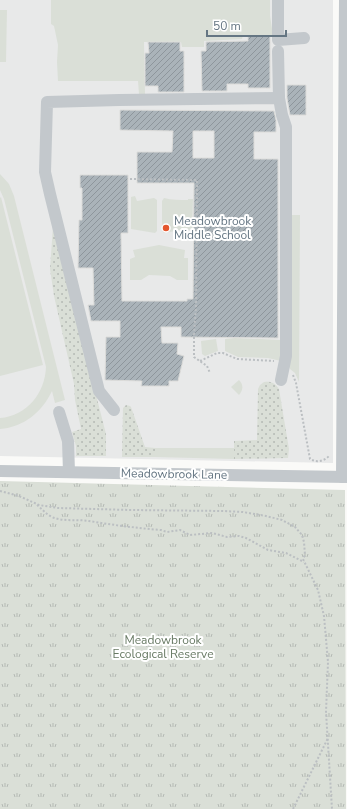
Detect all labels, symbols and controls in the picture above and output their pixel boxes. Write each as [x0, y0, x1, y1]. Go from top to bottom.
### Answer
scale bar [207, 12, 286, 38]
text: 50 m [213, 18, 241, 34]
place label: Meadowbrook Middle School [174, 213, 252, 243]
marker: Meadowbrook Middle School [161, 223, 171, 233]
street label: Meadowbrook Lane [121, 465, 227, 483]
park label: Meadowbrook Ecological Reserve [112, 632, 214, 662]

